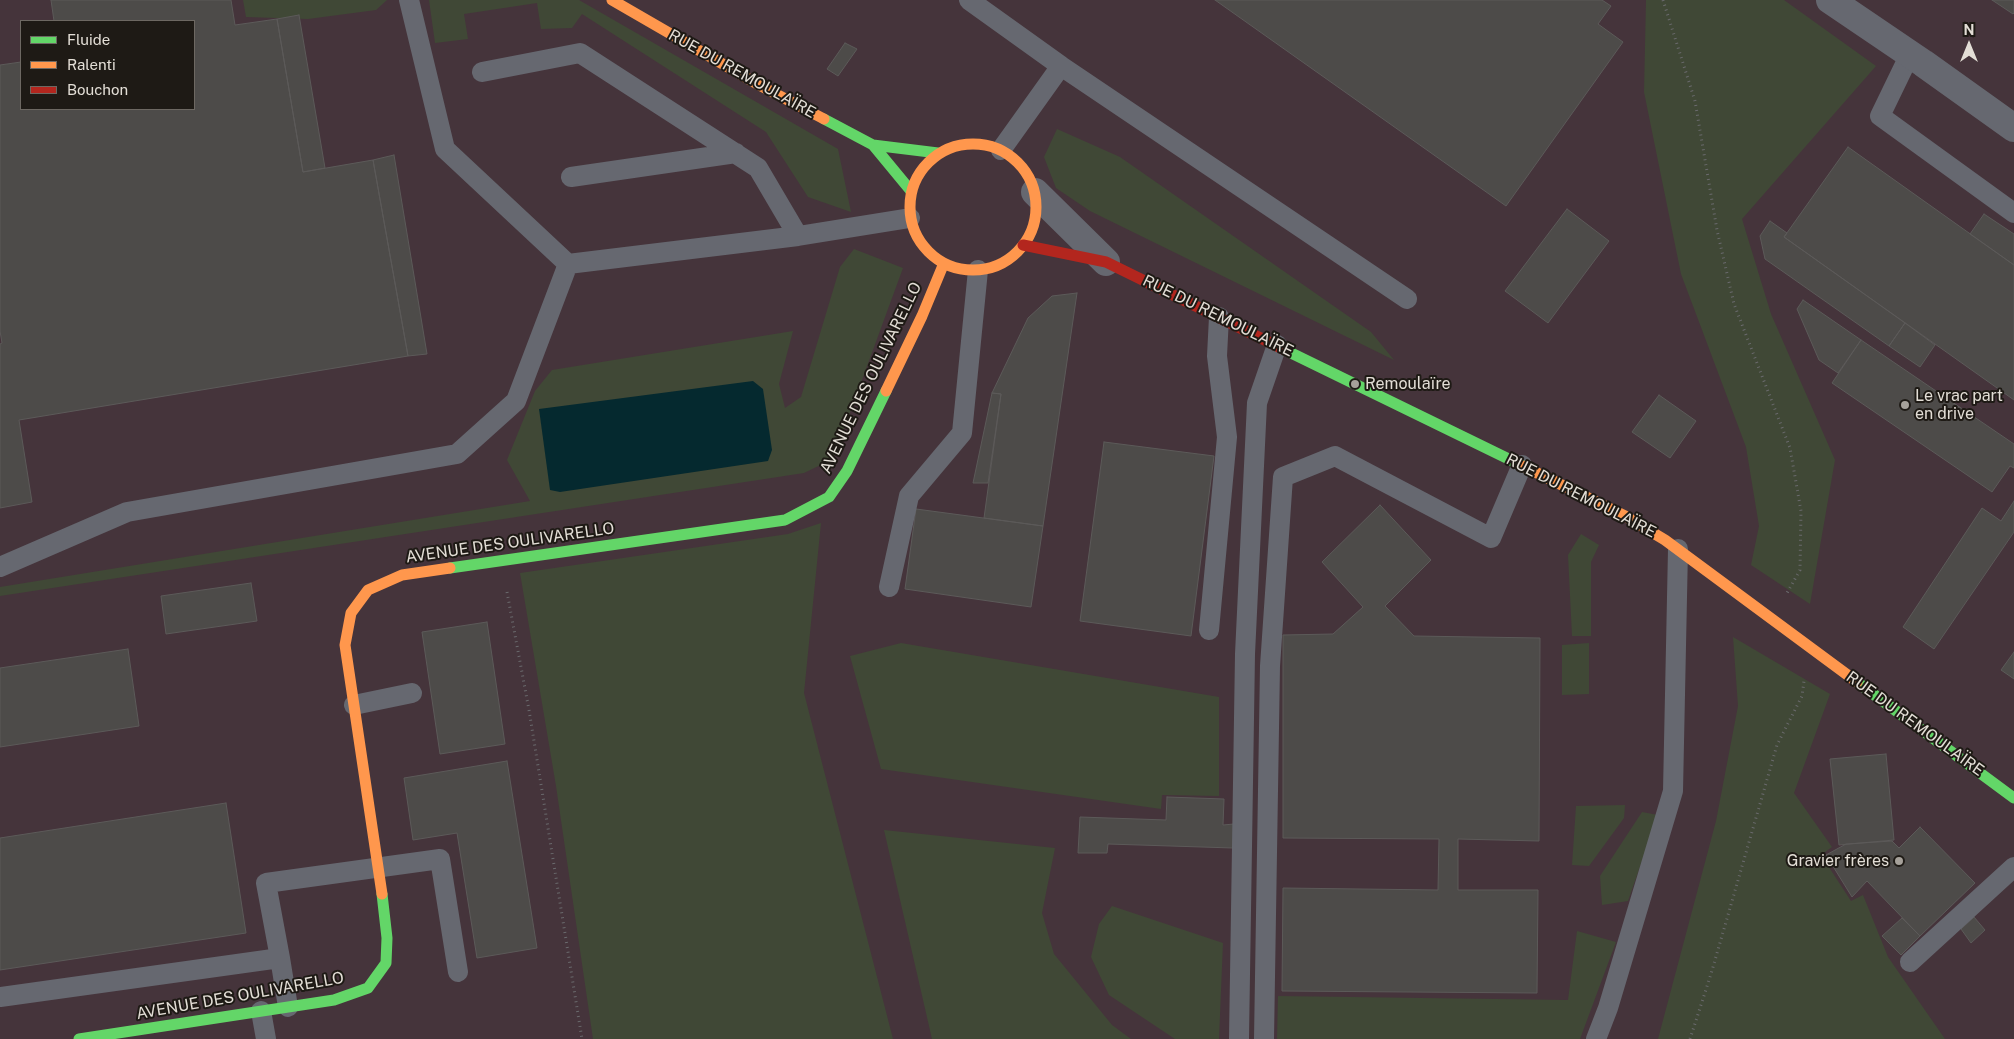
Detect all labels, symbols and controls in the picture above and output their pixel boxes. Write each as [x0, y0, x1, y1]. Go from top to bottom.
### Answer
legend [20, 20, 195, 110]
north arrow [1944, 20, 1994, 70]
text: N [1964, 22, 1974, 38]
street label: RUE DU REMOULAÏRE [665, 25, 819, 123]
text: Fluide [67, 31, 110, 48]
text: Ralenti [67, 56, 116, 73]
text: Bouchon [67, 81, 128, 98]
street label: RUE DU REMOULAÏRE [1139, 271, 1297, 361]
street label: AVENUE DES OULIVARELLO [816, 279, 926, 477]
place label: Remoulaïre [1365, 374, 1451, 394]
marker: Remoulaïre [1349, 378, 1361, 390]
place label: Le vrac part en drive [1915, 386, 2003, 424]
marker: Le vrac part en drive [1899, 399, 1911, 411]
street label: RUE DU REMOULAÏRE [1503, 450, 1659, 542]
street label: AVENUE DES OULIVARELLO [404, 519, 616, 567]
street label: RUE DU REMOULAÏRE [1842, 668, 1988, 780]
place label: Gravier frères [1787, 851, 1889, 871]
marker: Gravier frères [1893, 855, 1905, 867]
street label: AVENUE DES OULIVARELLO [135, 968, 345, 1024]

